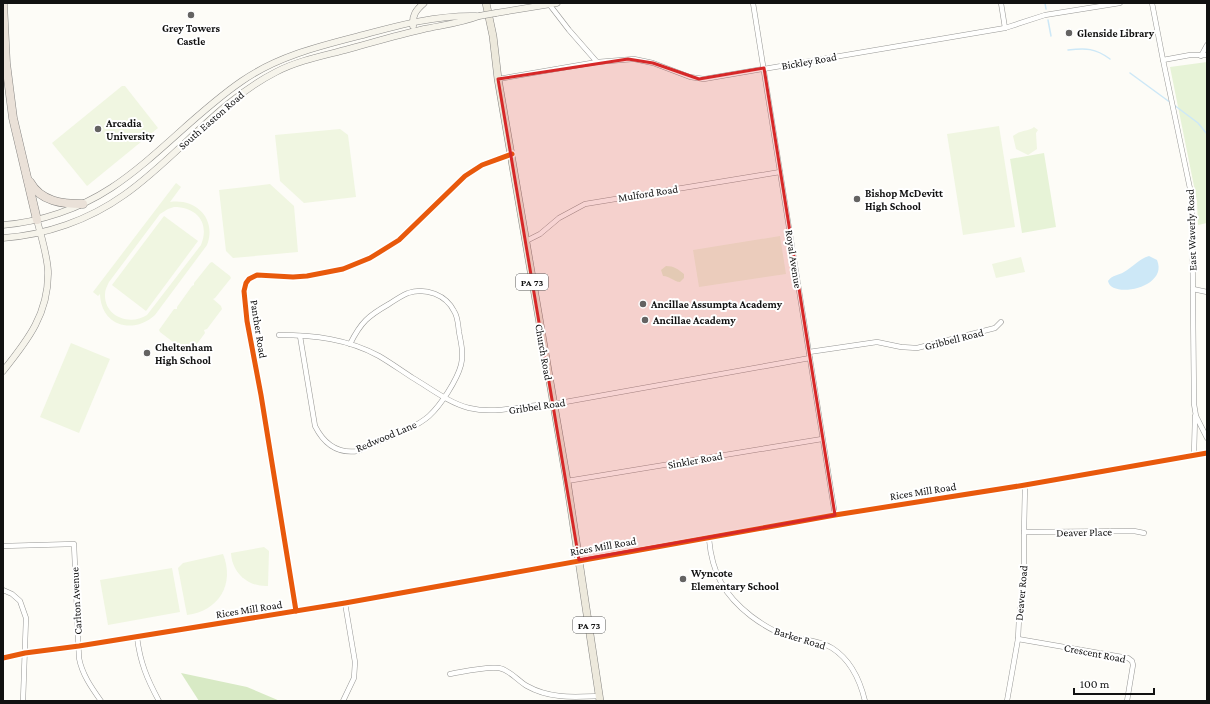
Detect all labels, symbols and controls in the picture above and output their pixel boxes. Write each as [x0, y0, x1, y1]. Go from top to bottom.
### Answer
marker: Grey Towers Castle [186, 10, 196, 20]
place label: Grey Towers Castle [162, 22, 220, 47]
place label: Glenside Library [1077, 27, 1155, 39]
marker: Glenside Library [1064, 28, 1074, 38]
street label: Bickley Road [780, 50, 838, 73]
street label: South Easton Road [176, 88, 246, 152]
place label: Arcadia University [105, 117, 155, 142]
marker: Arcadia University [93, 124, 103, 134]
street label: Mulford Road [617, 182, 679, 204]
place label: Bishop McDevitt High School [865, 187, 943, 212]
street label: East Waverly Road [1184, 189, 1199, 271]
marker: Bishop McDevitt High School [852, 194, 862, 204]
street label: Royal Avenue [782, 229, 805, 289]
road number: PA 73 [516, 274, 548, 290]
place label: Ancillae Assumpta Academy [650, 298, 783, 310]
street label: Panther Road [248, 299, 270, 359]
marker: Ancillae Assumpta Academy [638, 299, 648, 309]
place label: Ancillae Academy [652, 314, 736, 326]
marker: Ancillae Academy [640, 315, 650, 325]
street label: Church Road [533, 323, 555, 381]
street label: Gribbell Road [923, 326, 985, 352]
place label: Cheltenham High School [155, 341, 213, 366]
marker: Cheltenham High School [142, 348, 152, 358]
street label: Gribbel Road [508, 396, 566, 416]
street label: Redwood Lane [354, 418, 418, 454]
street label: Sinkler Road [667, 449, 723, 471]
street label: Rices Mill Road [889, 480, 957, 502]
street label: Deaver Place [1056, 526, 1112, 538]
street label: Rices Mill Road [569, 534, 637, 558]
street label: Deaver Road [1013, 565, 1029, 621]
street label: Carlton Avenue [68, 567, 84, 635]
place label: Wyncote Elementary School [690, 567, 780, 592]
marker: Wyncote Elementary School [678, 574, 688, 584]
street label: Rices Mill Road [215, 598, 283, 620]
road number: PA 73 [573, 617, 605, 633]
street label: Barker Road [773, 624, 827, 652]
street label: Crescent Road [1063, 641, 1127, 665]
scale bar [1074, 670, 1154, 696]
text: 100 m [1080, 677, 1110, 691]

